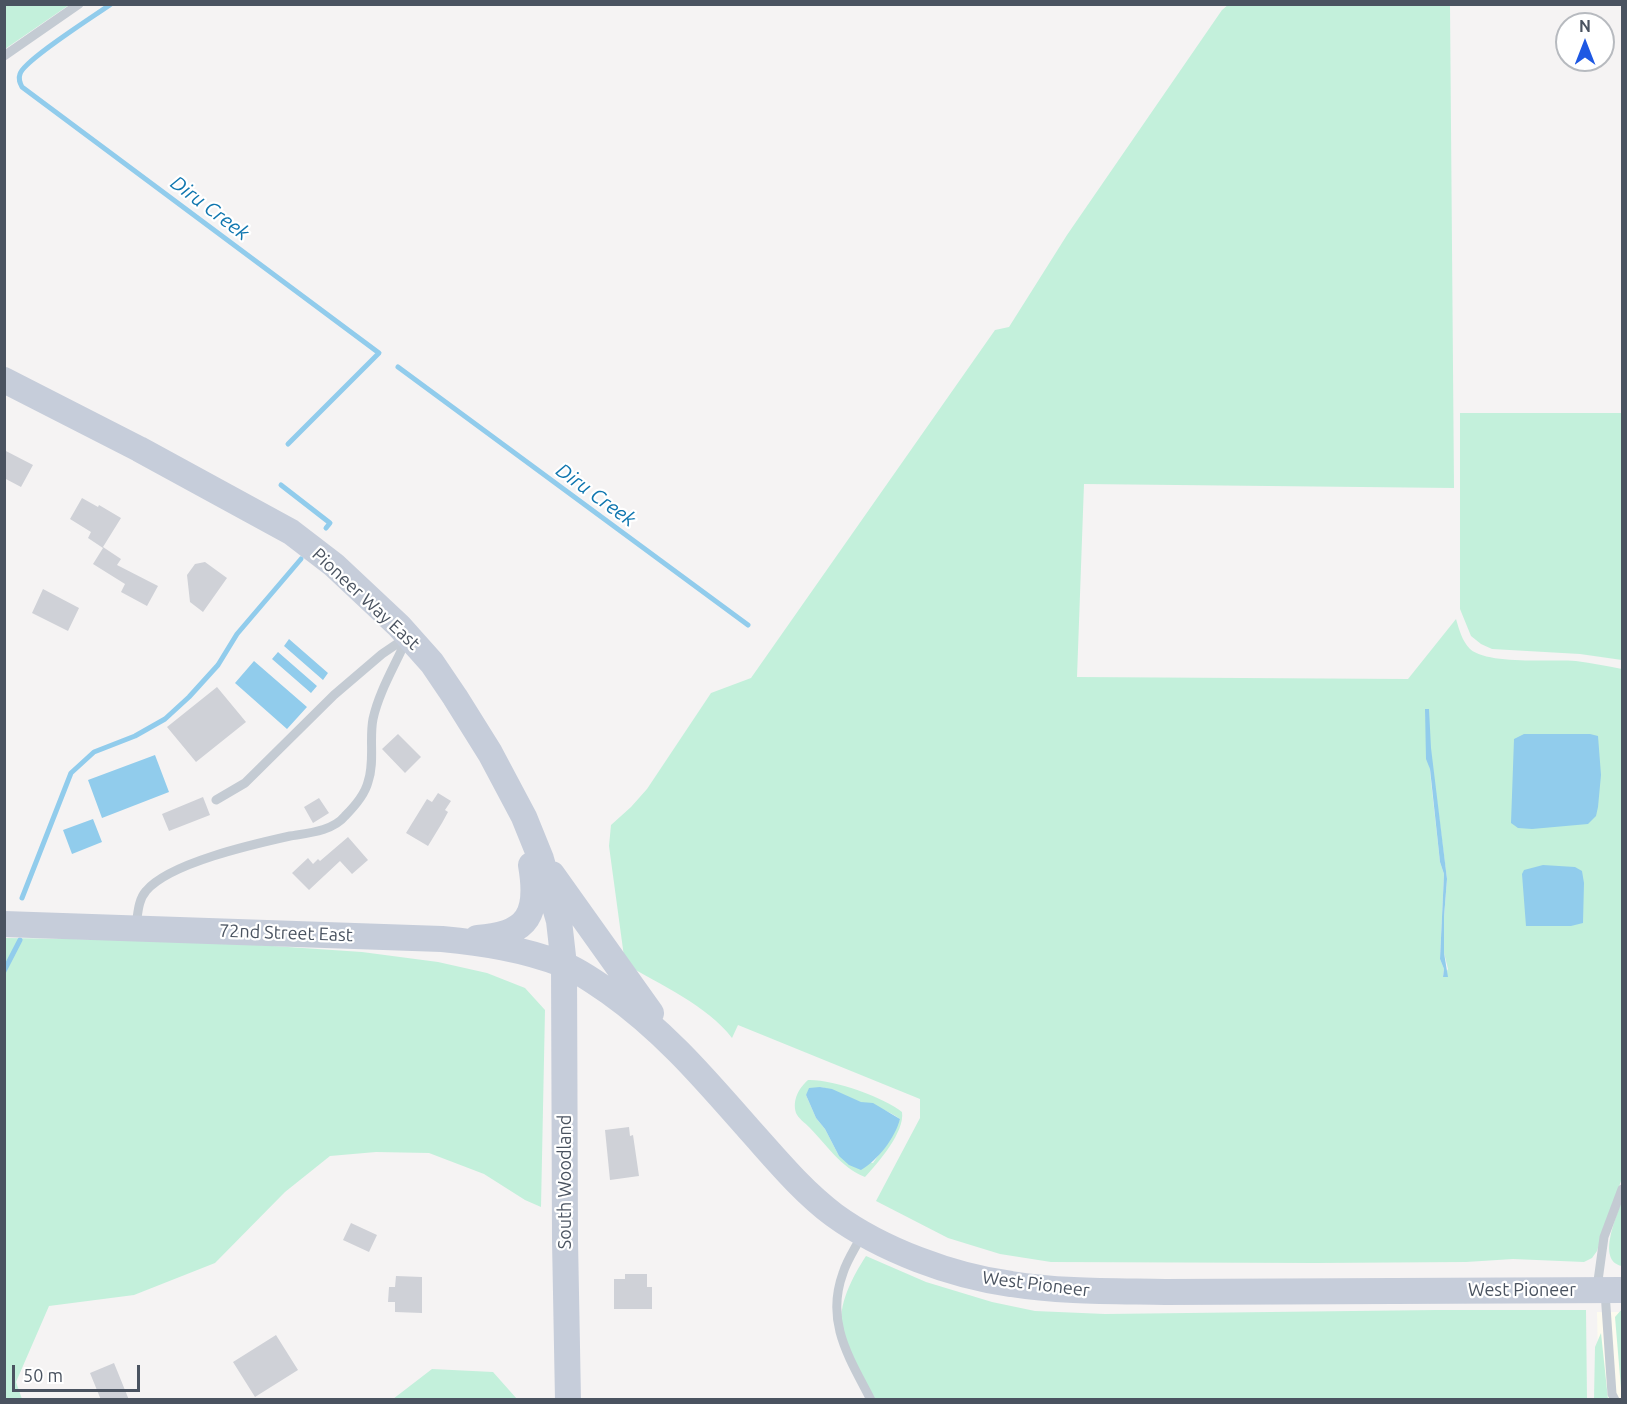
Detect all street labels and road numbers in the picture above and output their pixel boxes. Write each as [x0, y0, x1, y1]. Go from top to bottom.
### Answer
street label: Pioneer Way East [308, 544, 424, 654]
street label: 72nd Street East [219, 920, 353, 946]
street label: South Woodland [554, 1115, 576, 1249]
street label: West Pioneer [981, 1267, 1091, 1301]
street label: West Pioneer [1468, 1279, 1576, 1301]

